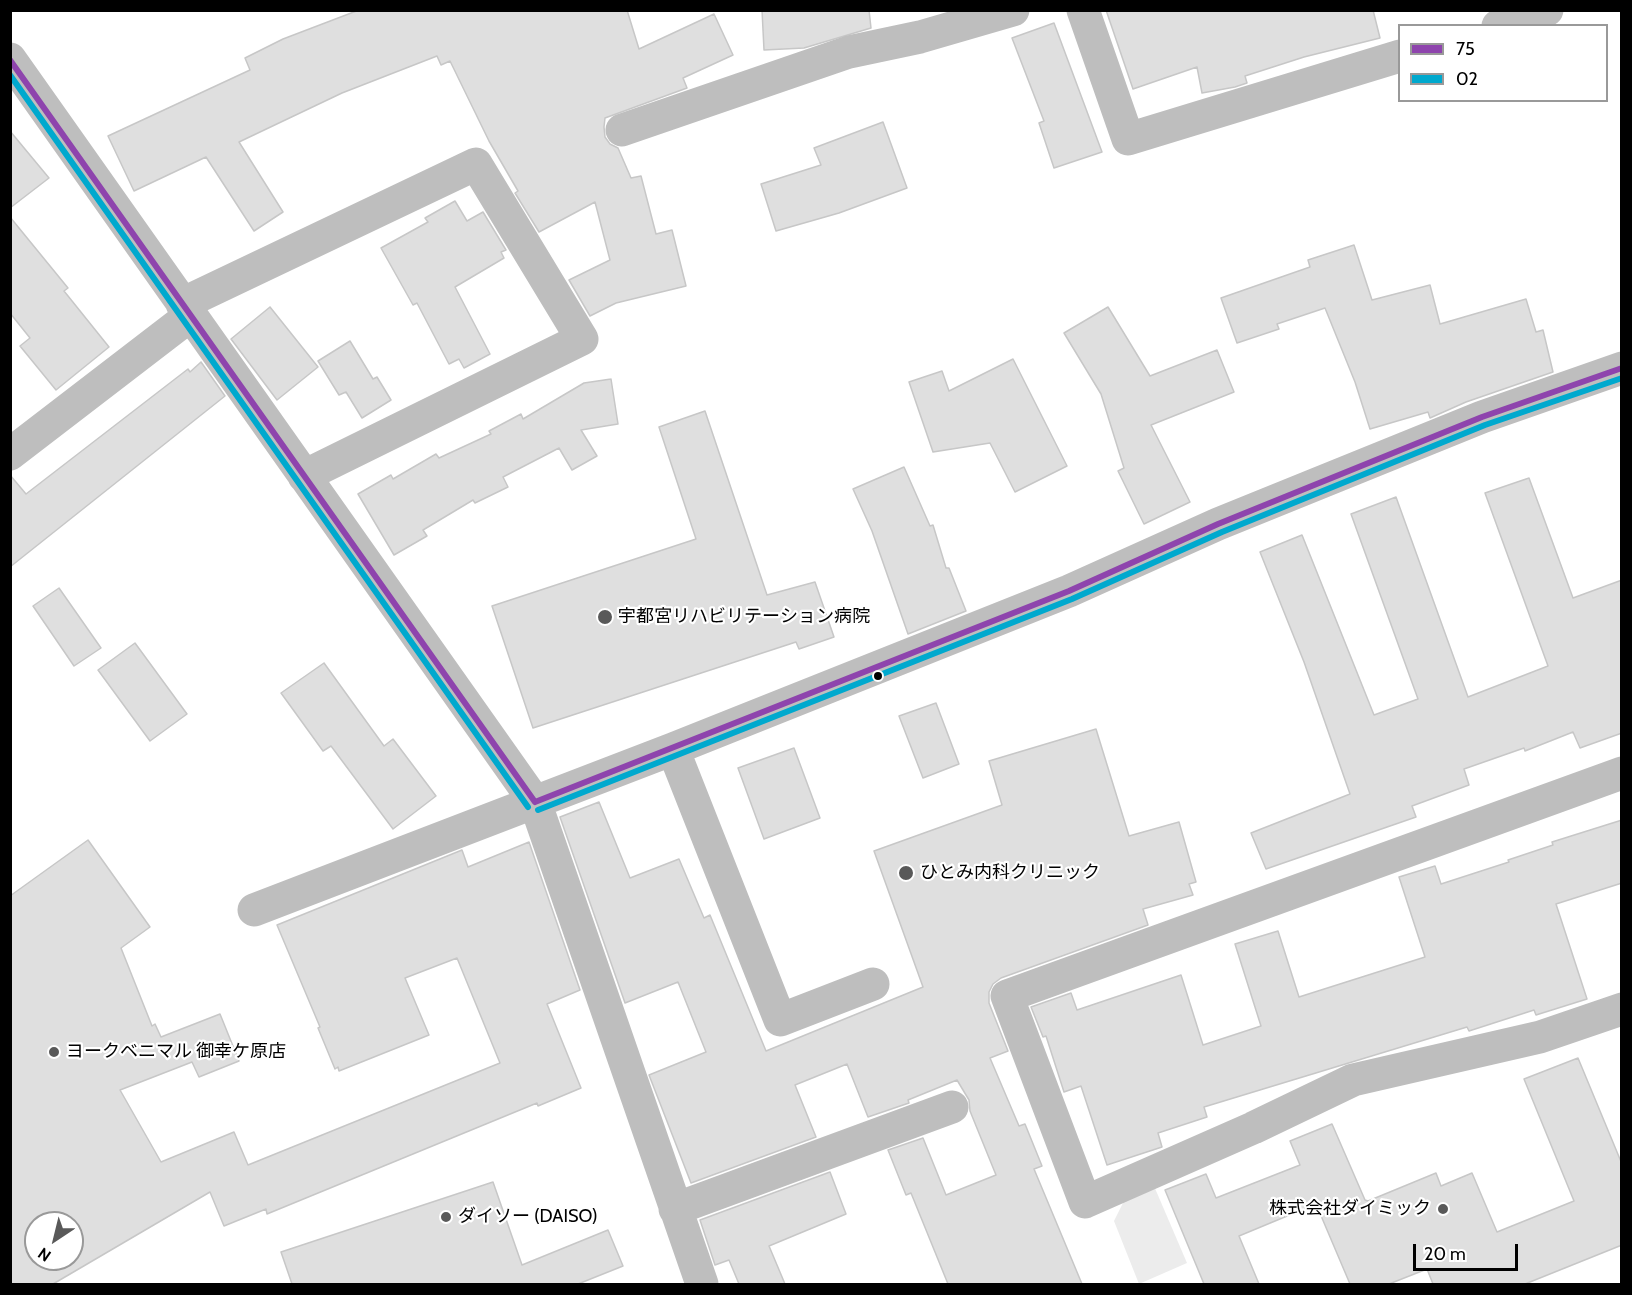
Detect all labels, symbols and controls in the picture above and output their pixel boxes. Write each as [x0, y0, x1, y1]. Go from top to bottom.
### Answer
legend [1398, 24, 1608, 102]
text: 75 [1456, 38, 1475, 60]
text: 02 [1456, 68, 1478, 90]
place label: 宇都宮リハビリテーション病院 [618, 606, 870, 628]
marker: 宇都宮リハビリテーション病院 [596, 608, 614, 626]
unlabelled marker [872, 670, 884, 682]
place label: ひとみ内科クリニック [920, 862, 1100, 884]
marker: ひとみ内科クリニック [897, 864, 915, 882]
place label: ヨークベニマル 御幸ケ原店 [66, 1041, 286, 1063]
marker: ヨークベニマル 御幸ケ原店 [47, 1045, 61, 1059]
place label: 株式会社ダイミック [1269, 1198, 1431, 1220]
marker: 株式会社ダイミック [1436, 1202, 1450, 1216]
place label: ダイソー (DAISO) [458, 1206, 598, 1228]
marker: ダイソー (DAISO) [439, 1210, 453, 1224]
north arrow [24, 1211, 84, 1271]
scale bar [1416, 1232, 1521, 1270]
text: N [34, 1243, 55, 1266]
text: 20 m [1424, 1243, 1466, 1265]

